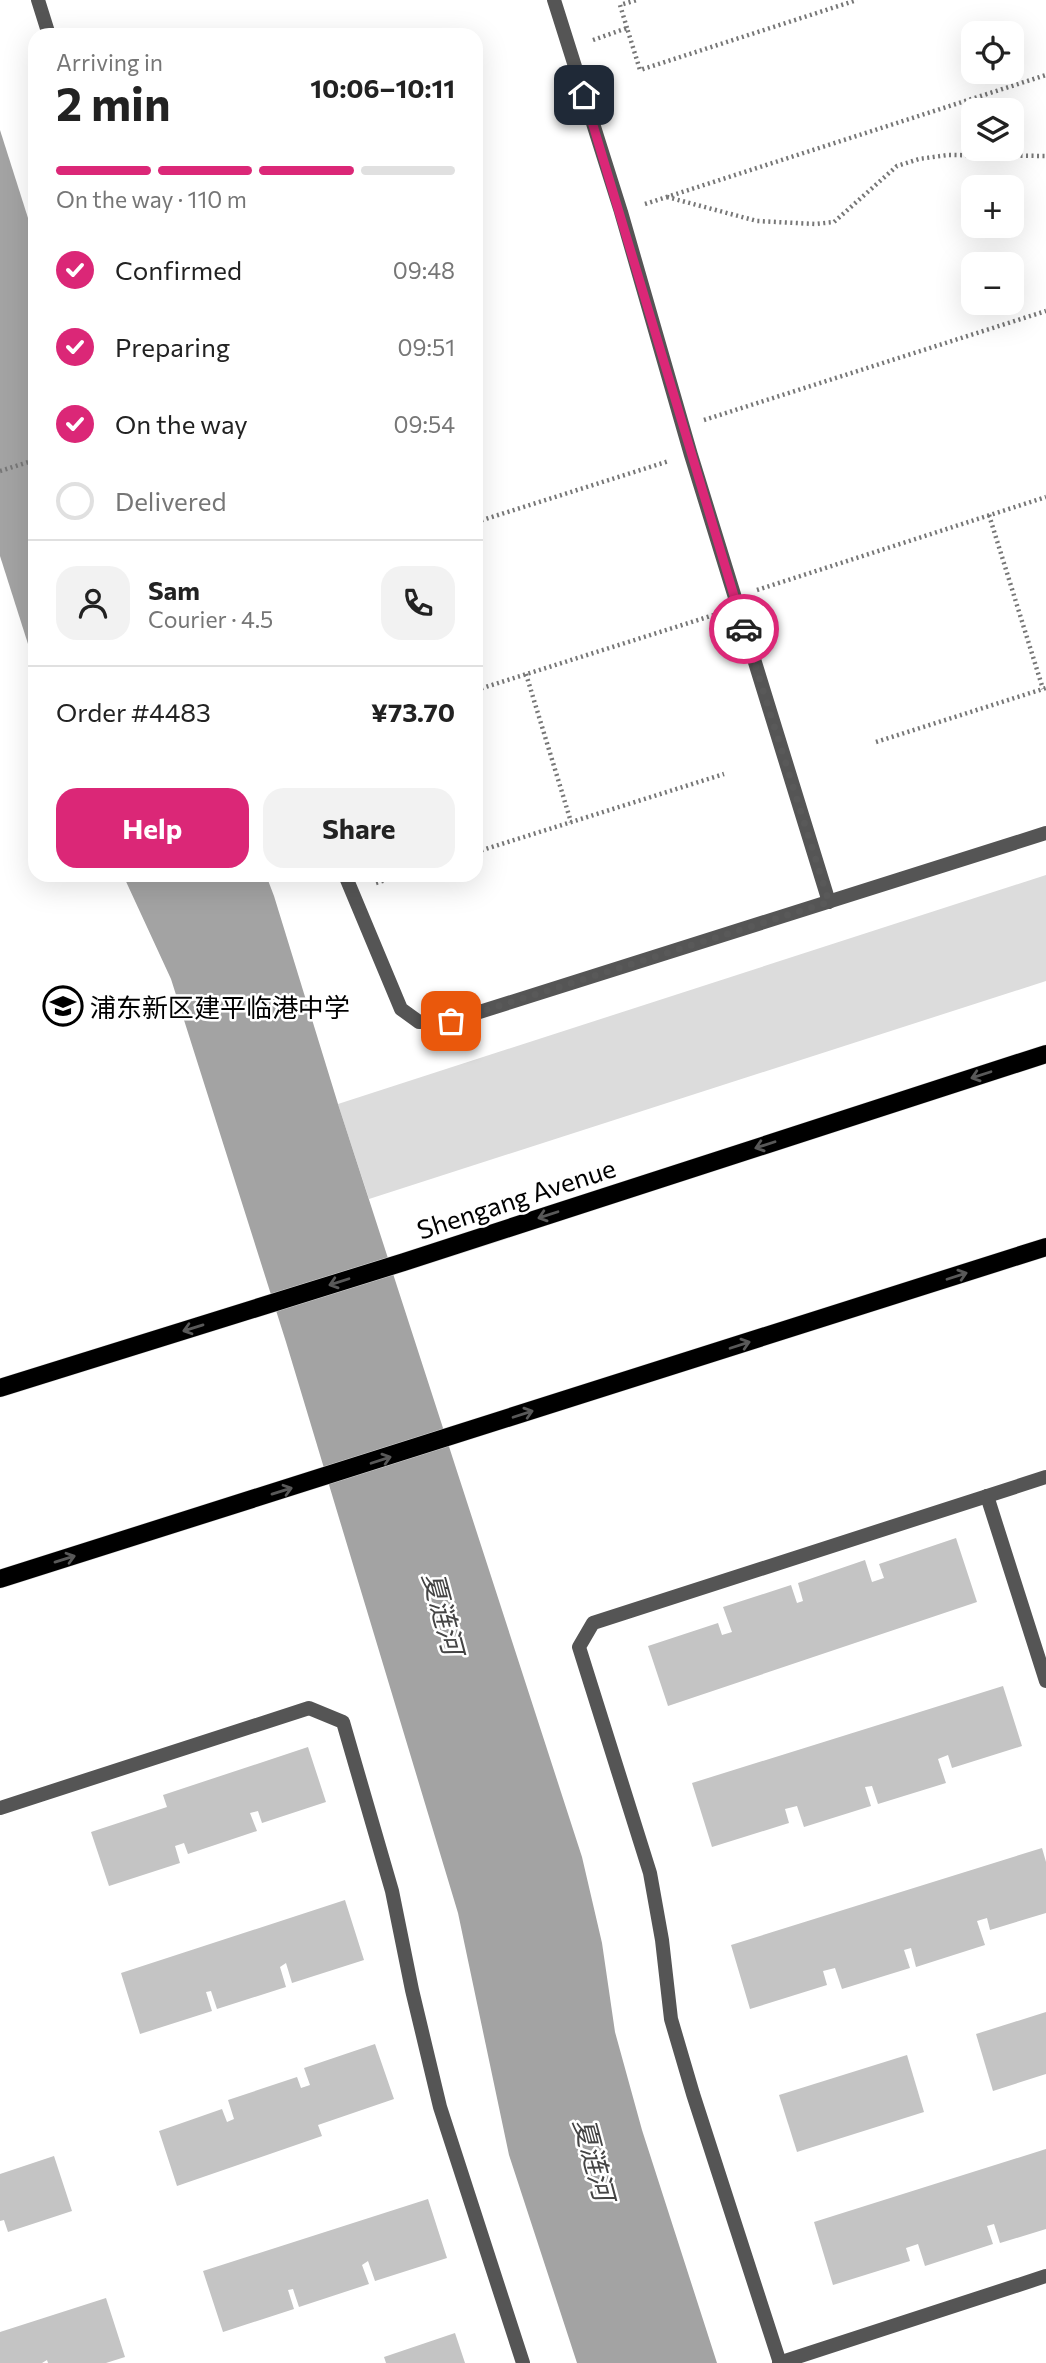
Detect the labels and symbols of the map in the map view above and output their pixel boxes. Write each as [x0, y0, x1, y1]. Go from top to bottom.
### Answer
pin [554, 65, 614, 125]
courier [709, 594, 779, 664]
school or university icon: 浦东新区建平临港中学 [42, 985, 84, 1027]
place label: 浦东新区建平临港中学 [90, 991, 350, 1022]
pin [421, 991, 481, 1051]
one-way arrow [970, 1070, 992, 1083]
one-way arrow [754, 1140, 776, 1152]
street label: Shengang Avenue [413, 1151, 619, 1245]
one-way arrow [537, 1209, 559, 1222]
one-way arrow [945, 1268, 967, 1281]
one-way arrow [328, 1276, 350, 1289]
one-way arrow [183, 1322, 205, 1335]
one-way arrow [729, 1338, 751, 1351]
one-way arrow [512, 1407, 534, 1420]
one-way arrow [370, 1452, 392, 1465]
one-way arrow [271, 1483, 293, 1496]
one-way arrow [54, 1551, 76, 1564]
water label: 夏涟河 [417, 1568, 473, 1663]
water label: 夏涟河 [568, 2114, 624, 2209]

